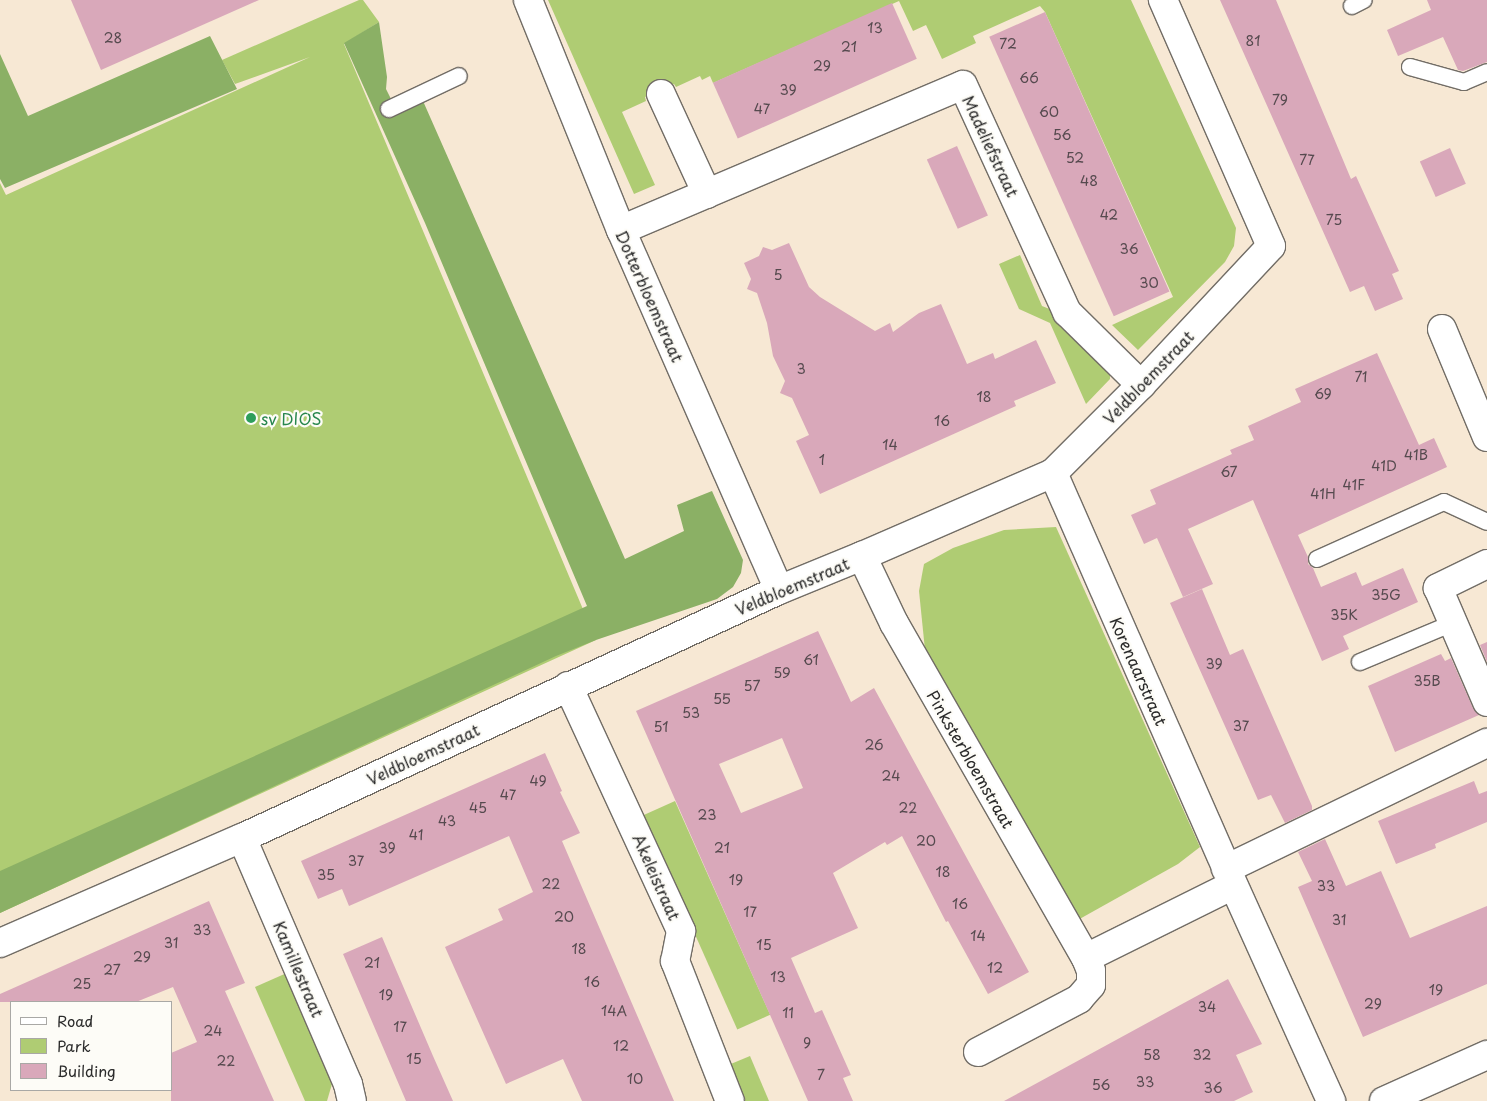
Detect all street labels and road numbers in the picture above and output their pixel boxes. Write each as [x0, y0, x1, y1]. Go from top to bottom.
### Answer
street label: Madeliefstraat [959, 92, 1023, 200]
street label: Dotterbloemstraat [612, 227, 688, 365]
street label: Veldbloemstraat [1099, 326, 1197, 428]
street label: Veldbloemstraat [732, 553, 852, 619]
street label: Korenaarstraat [1106, 614, 1172, 728]
street label: Pinksterbloemstraat [924, 687, 1018, 831]
street label: Veldbloemstraat [364, 720, 482, 788]
street label: Akeleistraat [629, 831, 685, 923]
street label: Kamillestraat [270, 918, 328, 1020]

